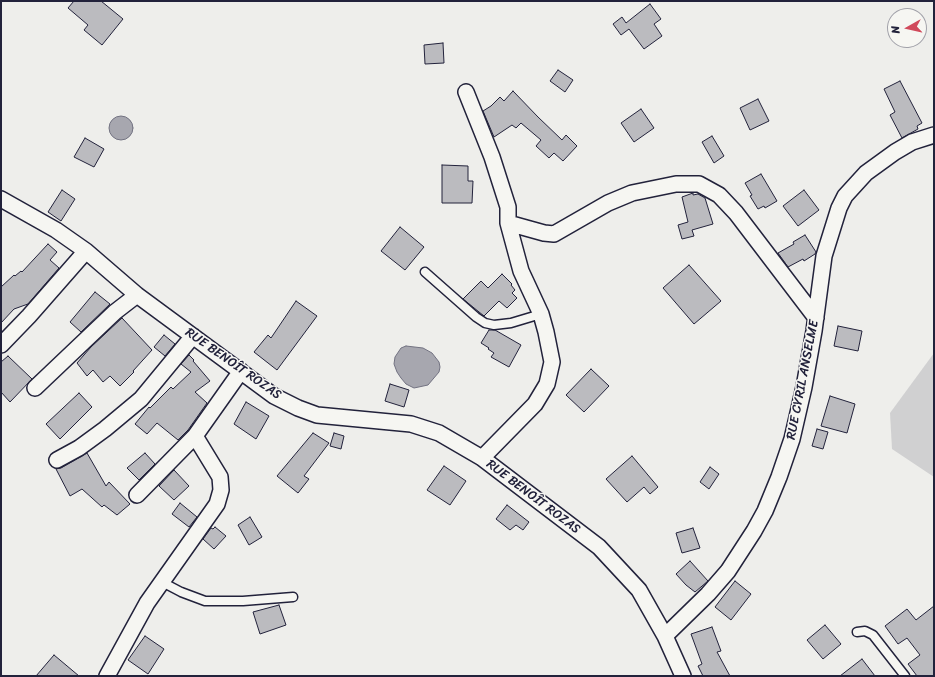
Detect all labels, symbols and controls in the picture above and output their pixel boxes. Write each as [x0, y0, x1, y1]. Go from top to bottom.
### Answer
north arrow [887, 8, 927, 48]
text: N [886, 25, 906, 35]
street label: RUE CYRIL ANSELME [784, 319, 822, 441]
street label: RUE BENOÎT ROZAS [182, 325, 284, 403]
street label: RUE BENOÎT ROZAS [483, 457, 583, 537]

